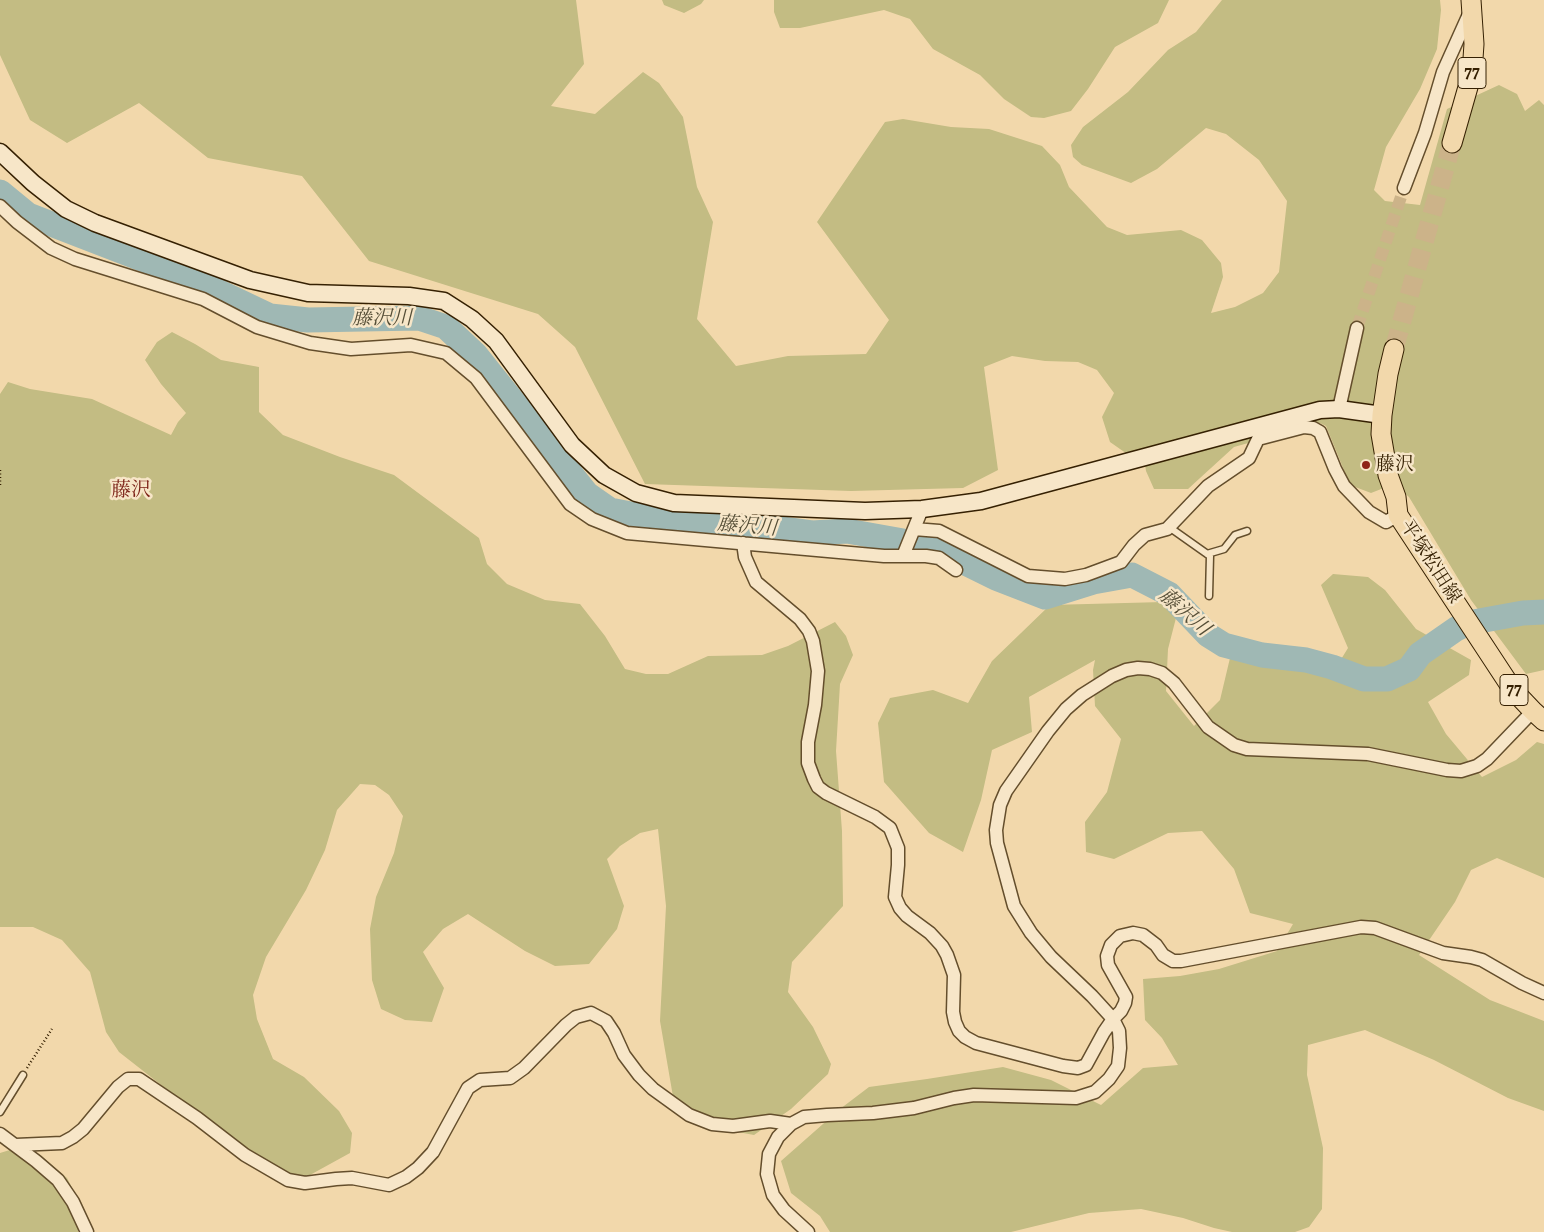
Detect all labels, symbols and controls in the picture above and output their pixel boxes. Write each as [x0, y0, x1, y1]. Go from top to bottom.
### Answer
road number: 77 [1458, 58, 1486, 88]
water label: 藤沢川 [352, 307, 412, 331]
place label: 藤沢 [1376, 454, 1414, 476]
marker: 藤沢 [1360, 459, 1372, 471]
district label: 藤沢 [111, 479, 151, 503]
water label: 藤沢川 [716, 512, 778, 542]
street label: 平塚松田線 [1395, 516, 1465, 608]
water label: 藤沢川 [1153, 584, 1215, 642]
road number: 77 [1500, 674, 1528, 706]

